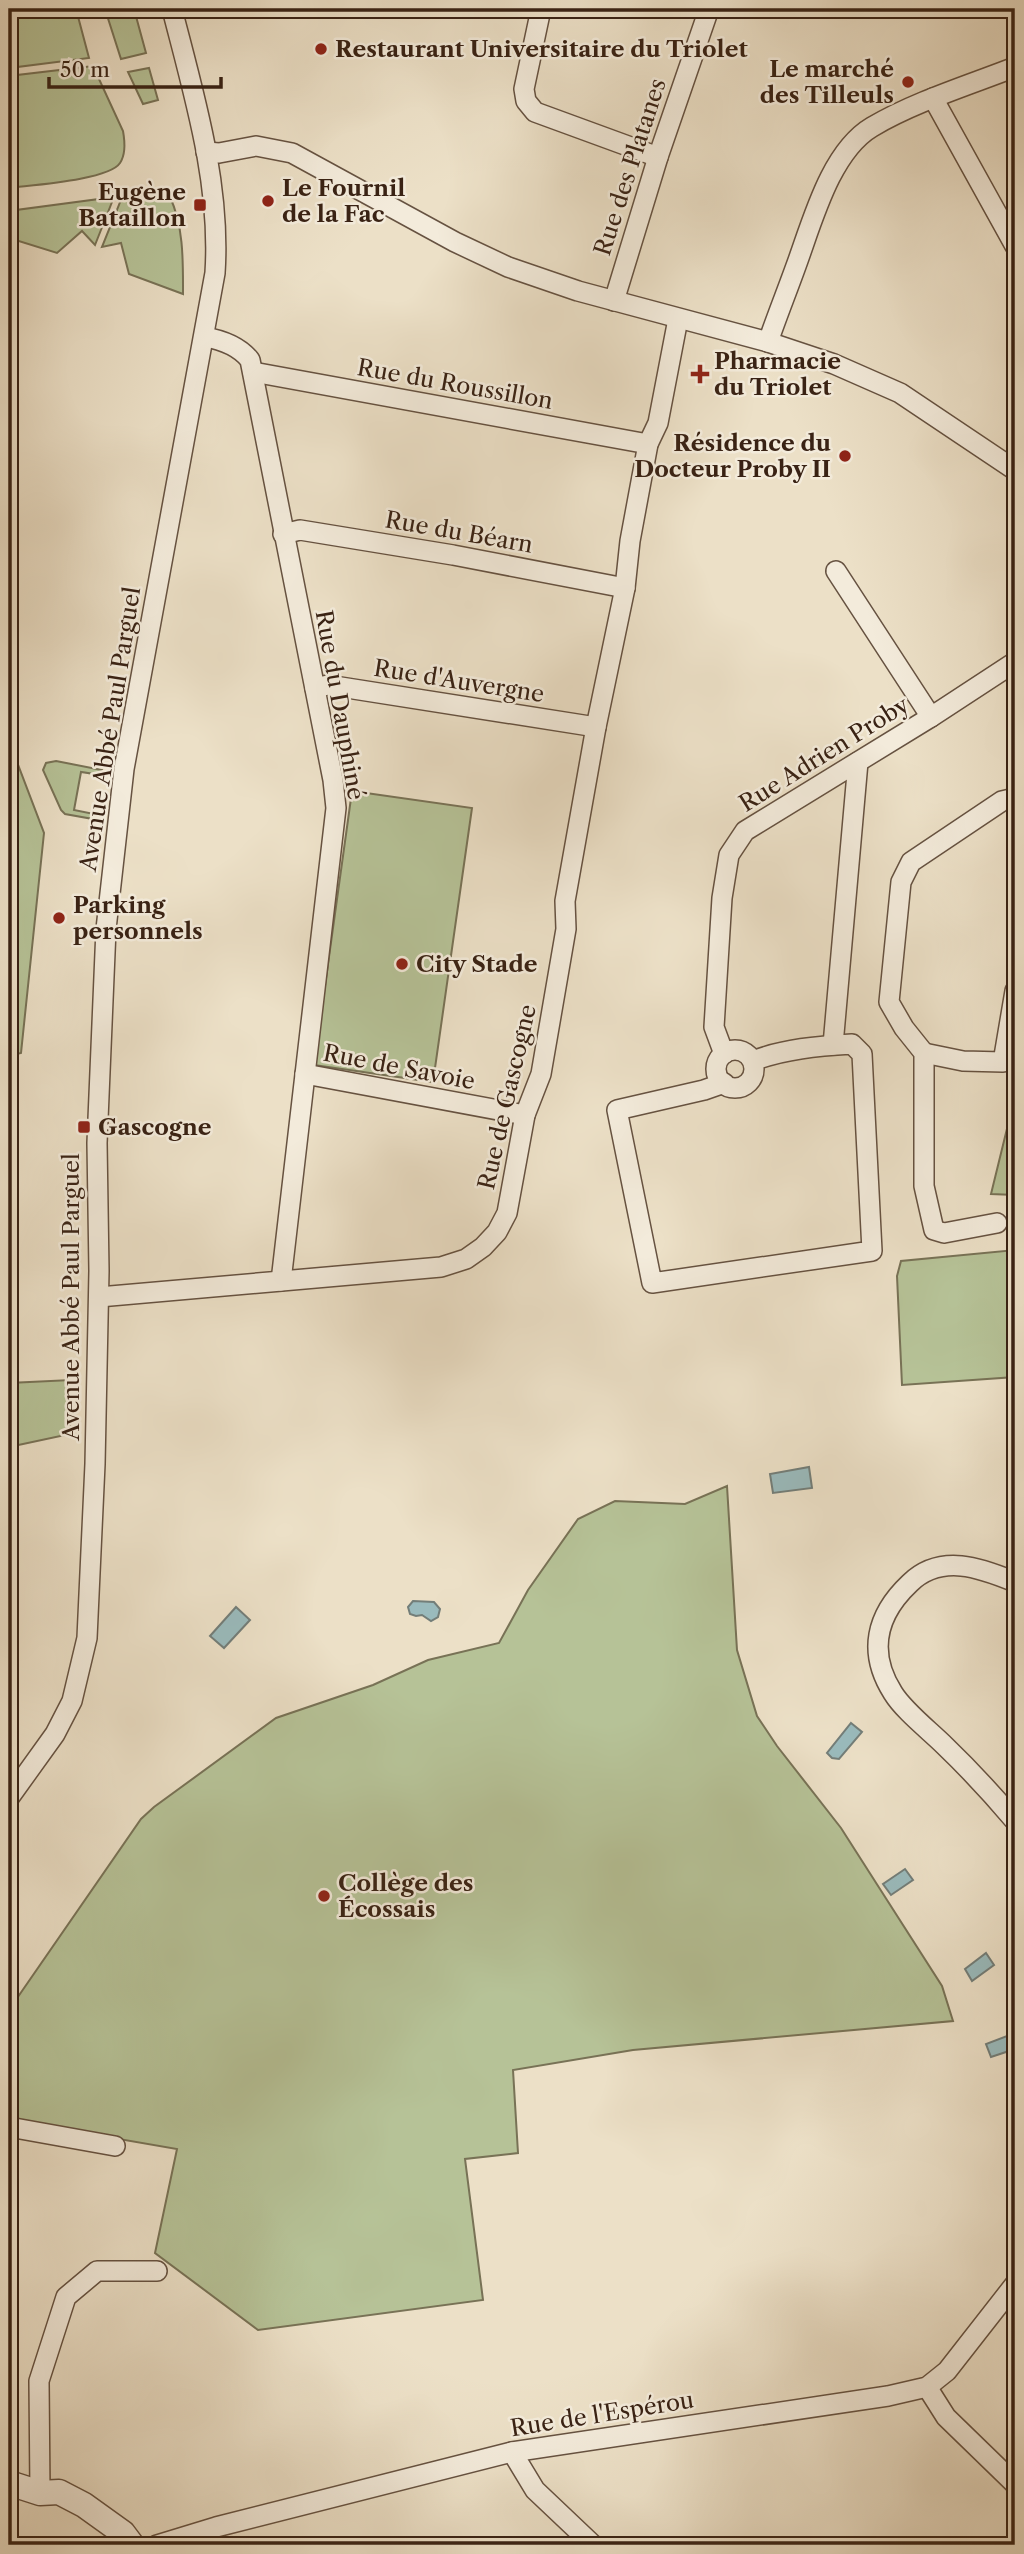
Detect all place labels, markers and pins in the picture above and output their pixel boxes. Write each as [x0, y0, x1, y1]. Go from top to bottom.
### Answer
place label: Restaurant Universitaire du Triolet [335, 35, 748, 63]
marker: Restaurant Universitaire du Triolet [313, 41, 329, 57]
place label: Le marché des Tilleuls [760, 55, 894, 109]
marker: Le marché des Tilleuls [900, 74, 916, 90]
place label: Le Fournil de la Fac [282, 174, 405, 228]
place label: Eugène Bataillon [78, 178, 186, 232]
marker: Le Fournil de la Fac [260, 193, 276, 209]
marker: Eugène Bataillon [192, 197, 208, 213]
place label: Pharmacie du Triolet [714, 347, 841, 401]
marker: Pharmacie du Triolet [692, 366, 708, 382]
place label: Résidence du Docteur Proby II [634, 429, 831, 483]
marker: Résidence du Docteur Proby II [837, 448, 853, 464]
place label: Parking personnels [73, 891, 203, 945]
marker: Parking personnels [51, 910, 67, 926]
place label: City Stade [416, 950, 538, 978]
marker: City Stade [394, 956, 410, 972]
place label: Gascogne [98, 1113, 212, 1141]
marker: Gascogne [76, 1119, 92, 1135]
place label: Collège des Écossais [338, 1869, 473, 1923]
marker: Collège des Écossais [316, 1888, 332, 1904]

